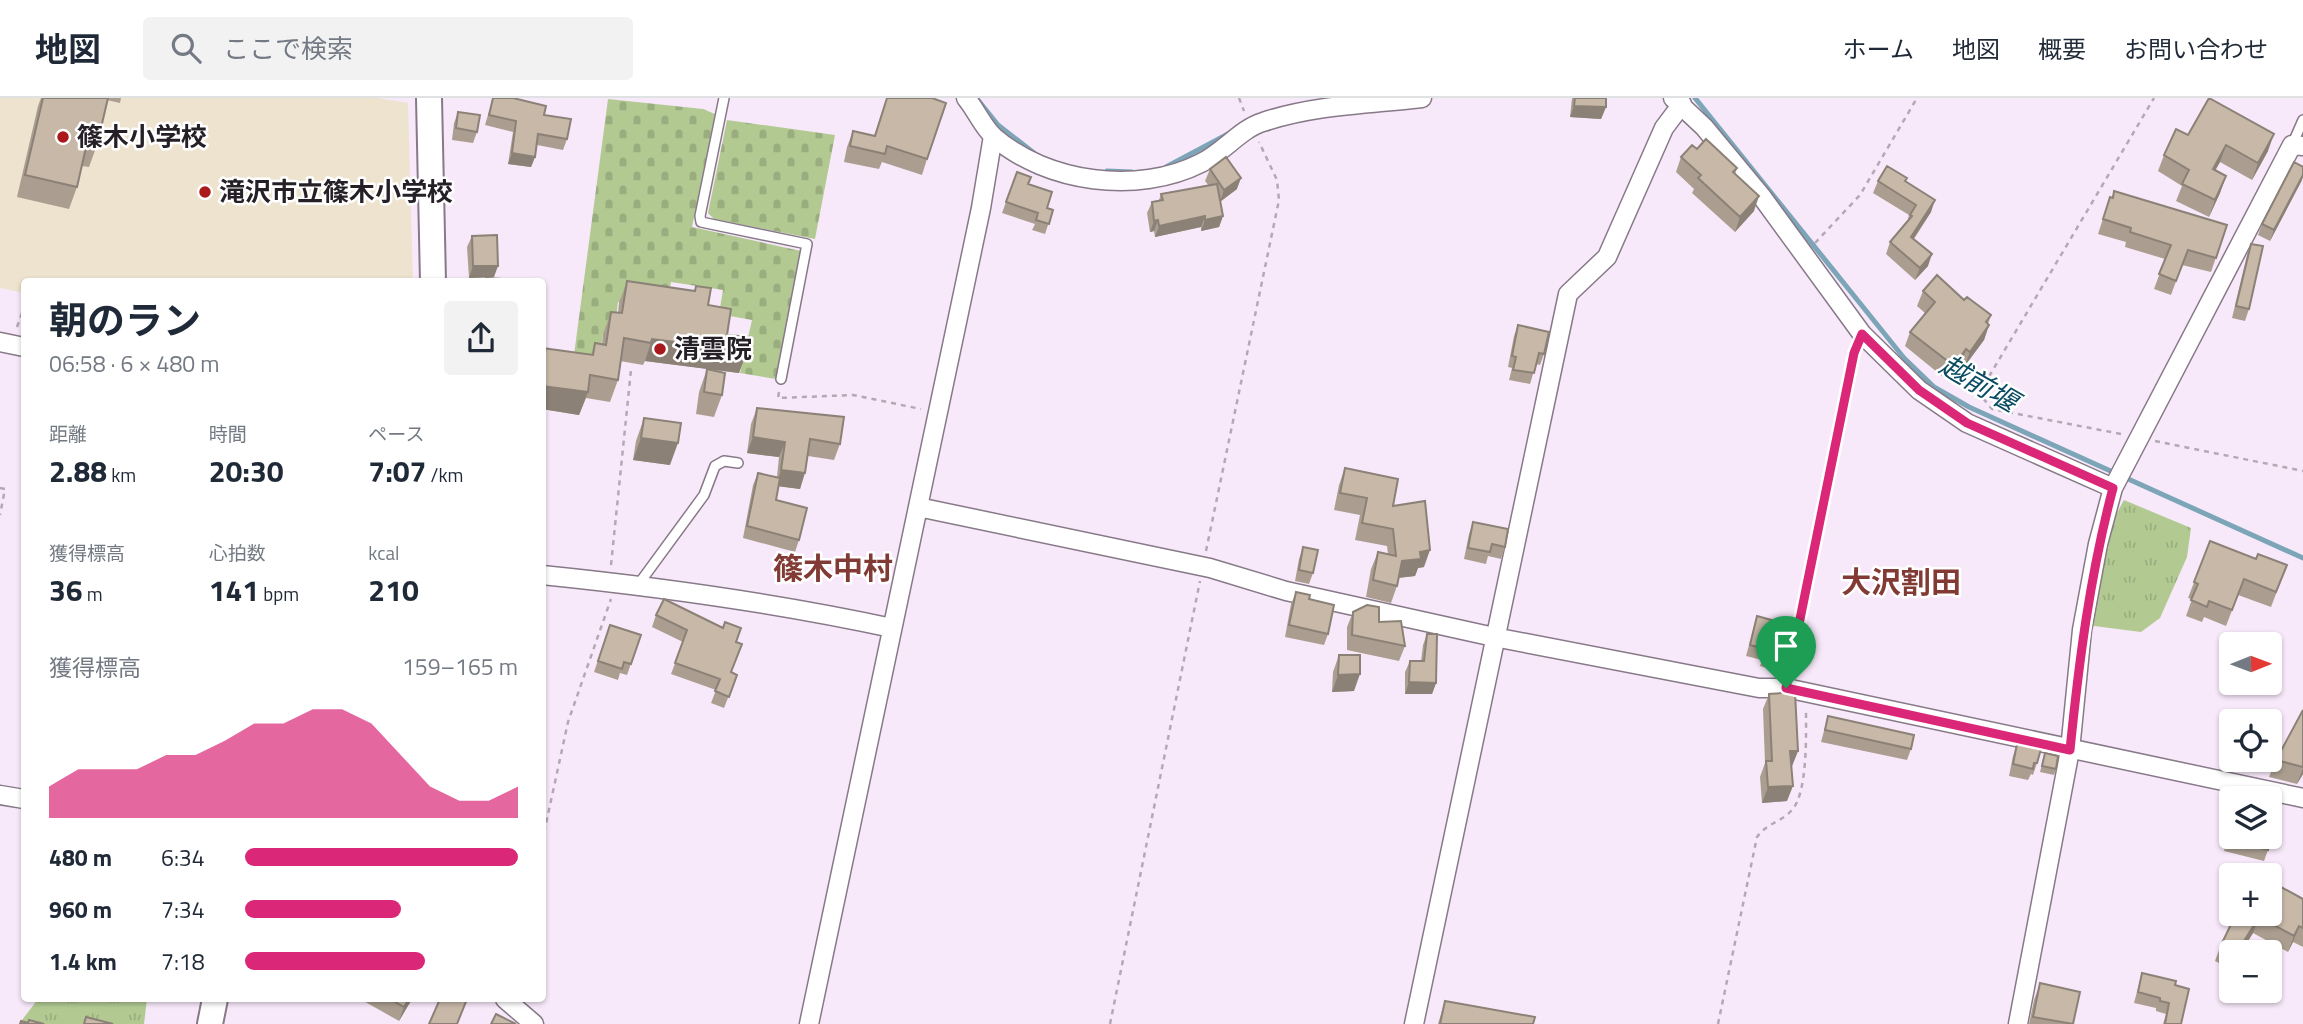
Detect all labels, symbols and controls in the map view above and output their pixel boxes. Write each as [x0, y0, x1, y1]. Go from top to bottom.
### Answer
search box [143, 17, 633, 80]
text: 地図 [35, 24, 101, 74]
icon: search [167, 29, 205, 67]
text: ここで検索 [223, 29, 353, 68]
text: ホーム [1843, 31, 1914, 67]
text: 地図 [1952, 31, 2000, 67]
text: 概要 [2038, 31, 2086, 67]
text: お問い合わせ [2124, 31, 2268, 67]
place label: 篠木小学校 [77, 117, 207, 156]
marker: 篠木小学校 [55, 129, 71, 145]
place label: 滝沢市立篠木小学校 [219, 172, 453, 211]
marker: 滝沢市立篠木小学校 [197, 184, 213, 200]
text: 朝のラン [49, 291, 201, 349]
button: share [444, 301, 518, 375]
place label: 清雲院 [674, 329, 752, 368]
marker: 清雲院 [652, 341, 668, 357]
water label: 越前堰 [1932, 343, 2031, 425]
text: 06:58 · 6 × 480 m [49, 346, 219, 381]
text: 距離 [49, 419, 87, 448]
text: 時間 [209, 419, 247, 448]
text: ペース [368, 419, 424, 448]
text: 2.88 [49, 448, 107, 494]
text: 20:30 [209, 448, 284, 494]
text: 7:07 [368, 448, 426, 494]
text: km [107, 460, 136, 489]
text: /km [426, 460, 463, 489]
text: 獲得標高 [49, 538, 125, 567]
text: 心拍数 [209, 538, 266, 567]
text: kcal [368, 538, 399, 567]
district label: 篠木中村 [773, 545, 893, 591]
district label: 大沢割田 [1841, 559, 1961, 605]
text: 36 [49, 567, 83, 613]
text: 141 [209, 567, 259, 613]
text: 210 [368, 567, 419, 613]
text: m [83, 579, 103, 608]
text: bpm [259, 579, 299, 608]
pin [1756, 616, 1816, 688]
icon: arrive [1767, 627, 1805, 665]
north arrow [2219, 632, 2282, 695]
map controls [2219, 632, 2282, 1003]
text: 159–165 m [402, 649, 518, 684]
text: 獲得標高 [49, 650, 141, 685]
button: locate [2219, 709, 2282, 772]
button: layers [2219, 786, 2282, 849]
text: 480 m [49, 840, 112, 875]
text: 6:34 [161, 840, 205, 875]
button: + [2219, 863, 2282, 926]
text: 960 m [49, 892, 112, 927]
text: 7:34 [161, 892, 205, 927]
button: − [2219, 940, 2282, 1003]
text: 1.4 km [49, 944, 117, 979]
text: 7:18 [161, 944, 205, 979]

